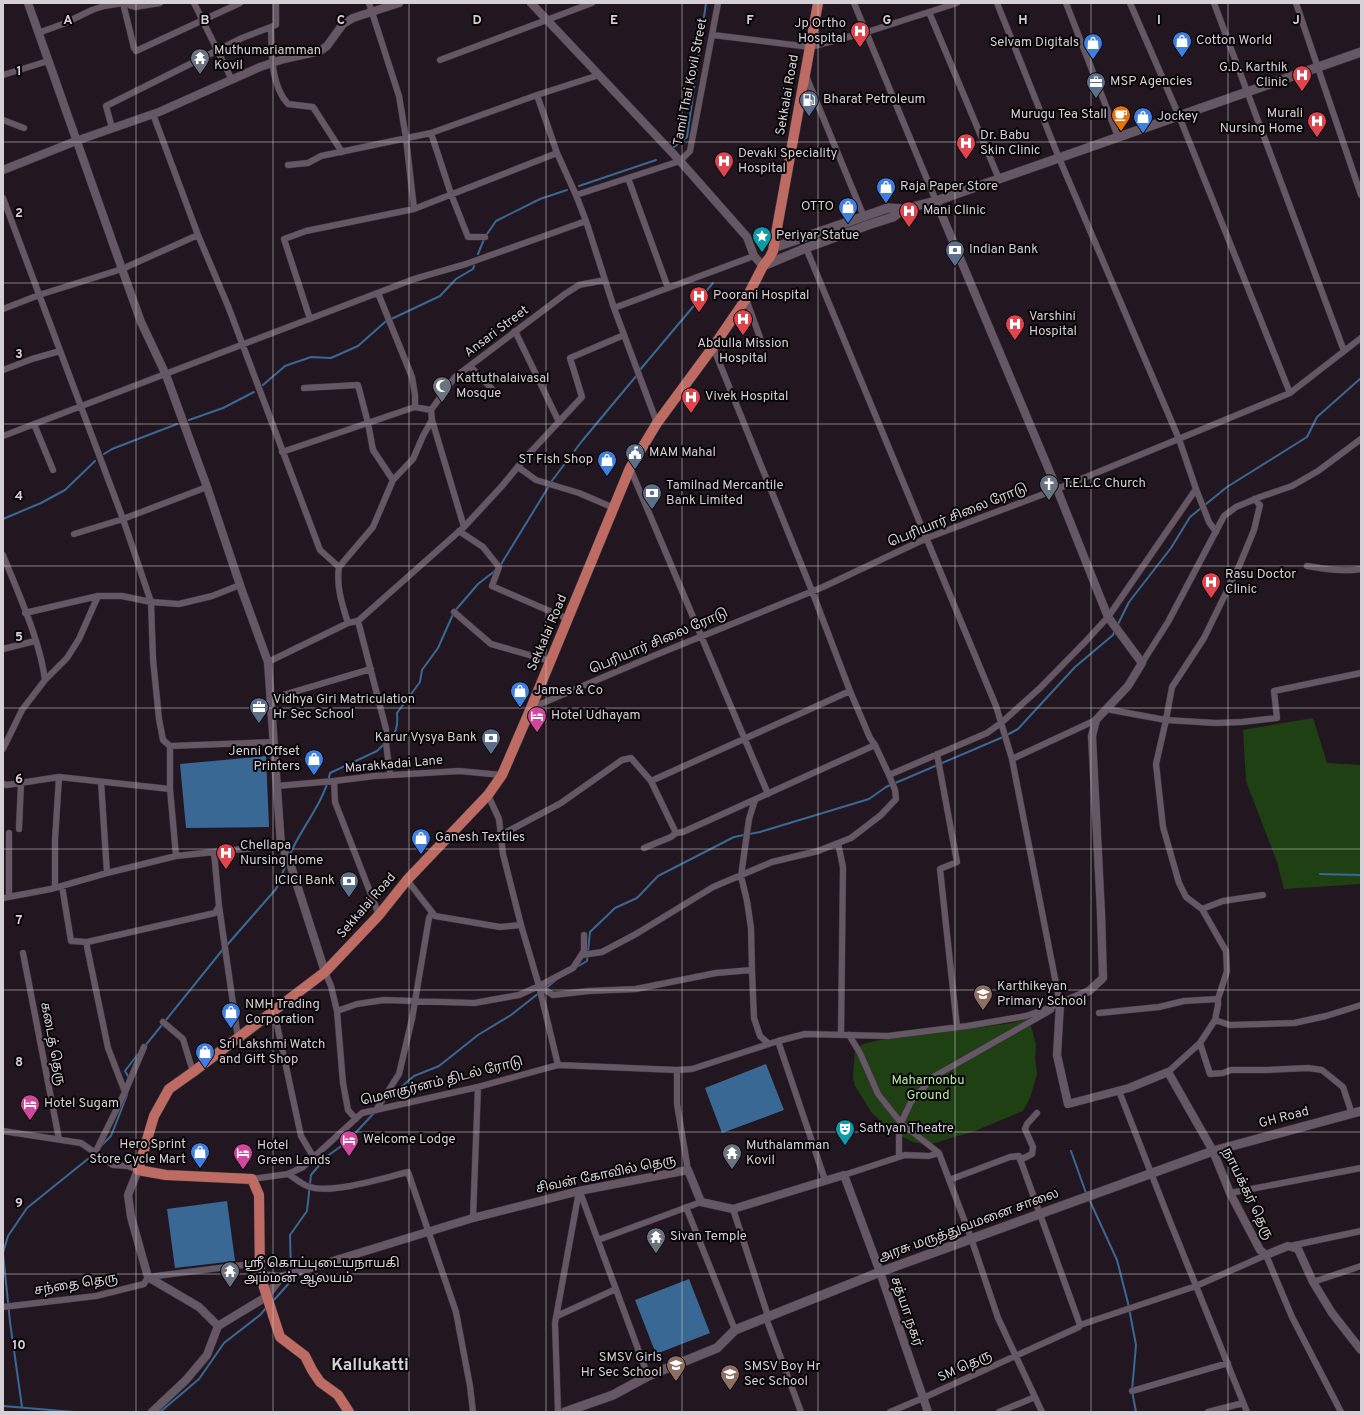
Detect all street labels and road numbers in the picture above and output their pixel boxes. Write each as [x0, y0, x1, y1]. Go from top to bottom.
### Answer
street label: Tamil Thai Kovil Street [671, 17, 711, 147]
street label: Sekkalai Road [773, 53, 803, 137]
street label: Ansari Street [462, 303, 532, 361]
street label: பெரியார் சிலை ரோடு [886, 481, 1030, 551]
street label: Sekkalai Road [525, 592, 571, 674]
street label: பெரியார் சிலை ரோடு [587, 606, 731, 678]
street label: Marakkadai Lane [344, 753, 444, 777]
street label: Sekkalai Road [334, 870, 400, 942]
street label: கடைத் தெரு [36, 1001, 68, 1087]
street label: மௌகுர்னம் திடல் ரோடு [359, 1054, 525, 1110]
street label: GH Road [1257, 1104, 1311, 1132]
street label: நாயக்கர் தெரு [1218, 1146, 1276, 1243]
street label: சிவன் கோவில் தெரு [535, 1152, 678, 1198]
street label: அரசு மருத்துவமனை சாலை [877, 1186, 1061, 1266]
street label: சந்தை தெரு [33, 1270, 119, 1300]
street label: சத்யா நகர் [887, 1275, 926, 1350]
street label: SM தெரு [936, 1347, 995, 1386]

